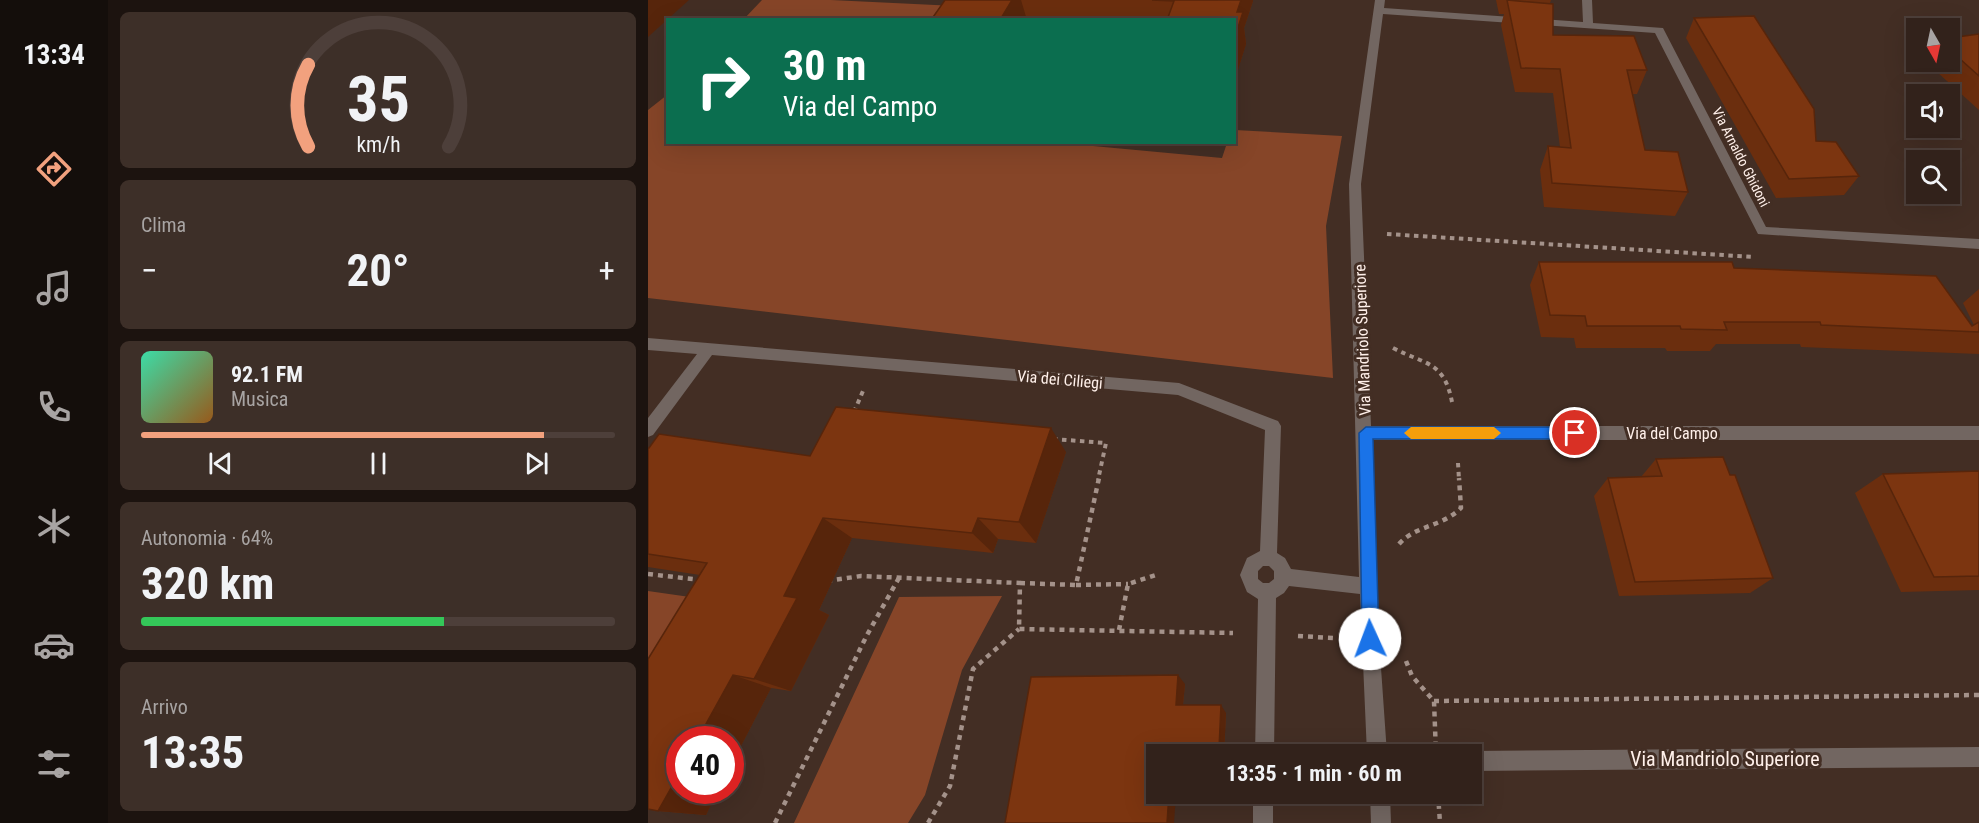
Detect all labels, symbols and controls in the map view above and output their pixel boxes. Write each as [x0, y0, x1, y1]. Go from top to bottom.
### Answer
north arrow [1906, 18, 1960, 72]
map controls [1906, 18, 1960, 204]
text: 13:34 [23, 39, 85, 71]
text: 30 m [783, 41, 866, 90]
icon: right [684, 42, 762, 120]
text: 35 [346, 63, 410, 136]
button: sound [1906, 84, 1960, 138]
text: Via del Campo [783, 91, 937, 123]
street label: Via Arnaldo Ghidoni [1709, 105, 1773, 209]
text: km/h [356, 132, 400, 157]
icon: directions [33, 148, 75, 190]
button: search [1906, 150, 1960, 204]
text: Clima [141, 213, 186, 237]
text: 20° [347, 244, 410, 297]
text: − [141, 251, 158, 290]
text: + [599, 251, 615, 290]
street label: Via Mandriolo Superiore [1350, 264, 1375, 416]
icon: music [33, 267, 75, 309]
text: 92.1 FM [231, 362, 303, 387]
street label: Via dei Ciliegi [1016, 366, 1104, 393]
icon: phone [33, 386, 75, 428]
text: Musica [231, 387, 288, 411]
pin [1549, 407, 1600, 458]
icon: arrive [1558, 416, 1591, 449]
street label: Via del Campo [1626, 424, 1718, 443]
icon: previous [204, 447, 237, 480]
icon: pause [362, 447, 395, 480]
icon: next [520, 447, 553, 480]
icon: climate [33, 505, 75, 547]
text: Autonomia · 64% [141, 526, 273, 550]
text: 320 km [141, 557, 274, 610]
position arrow [1338, 607, 1402, 671]
icon: car [33, 624, 75, 666]
text: Arrivo [141, 695, 188, 719]
text: 13:35 [141, 726, 244, 779]
speed limit sign: 40 [666, 726, 744, 804]
icon: filters [33, 743, 75, 785]
street label: Via Mandriolo Superiore [1630, 747, 1820, 771]
text: 13:35 · 1 min · 60 m [1226, 761, 1402, 786]

